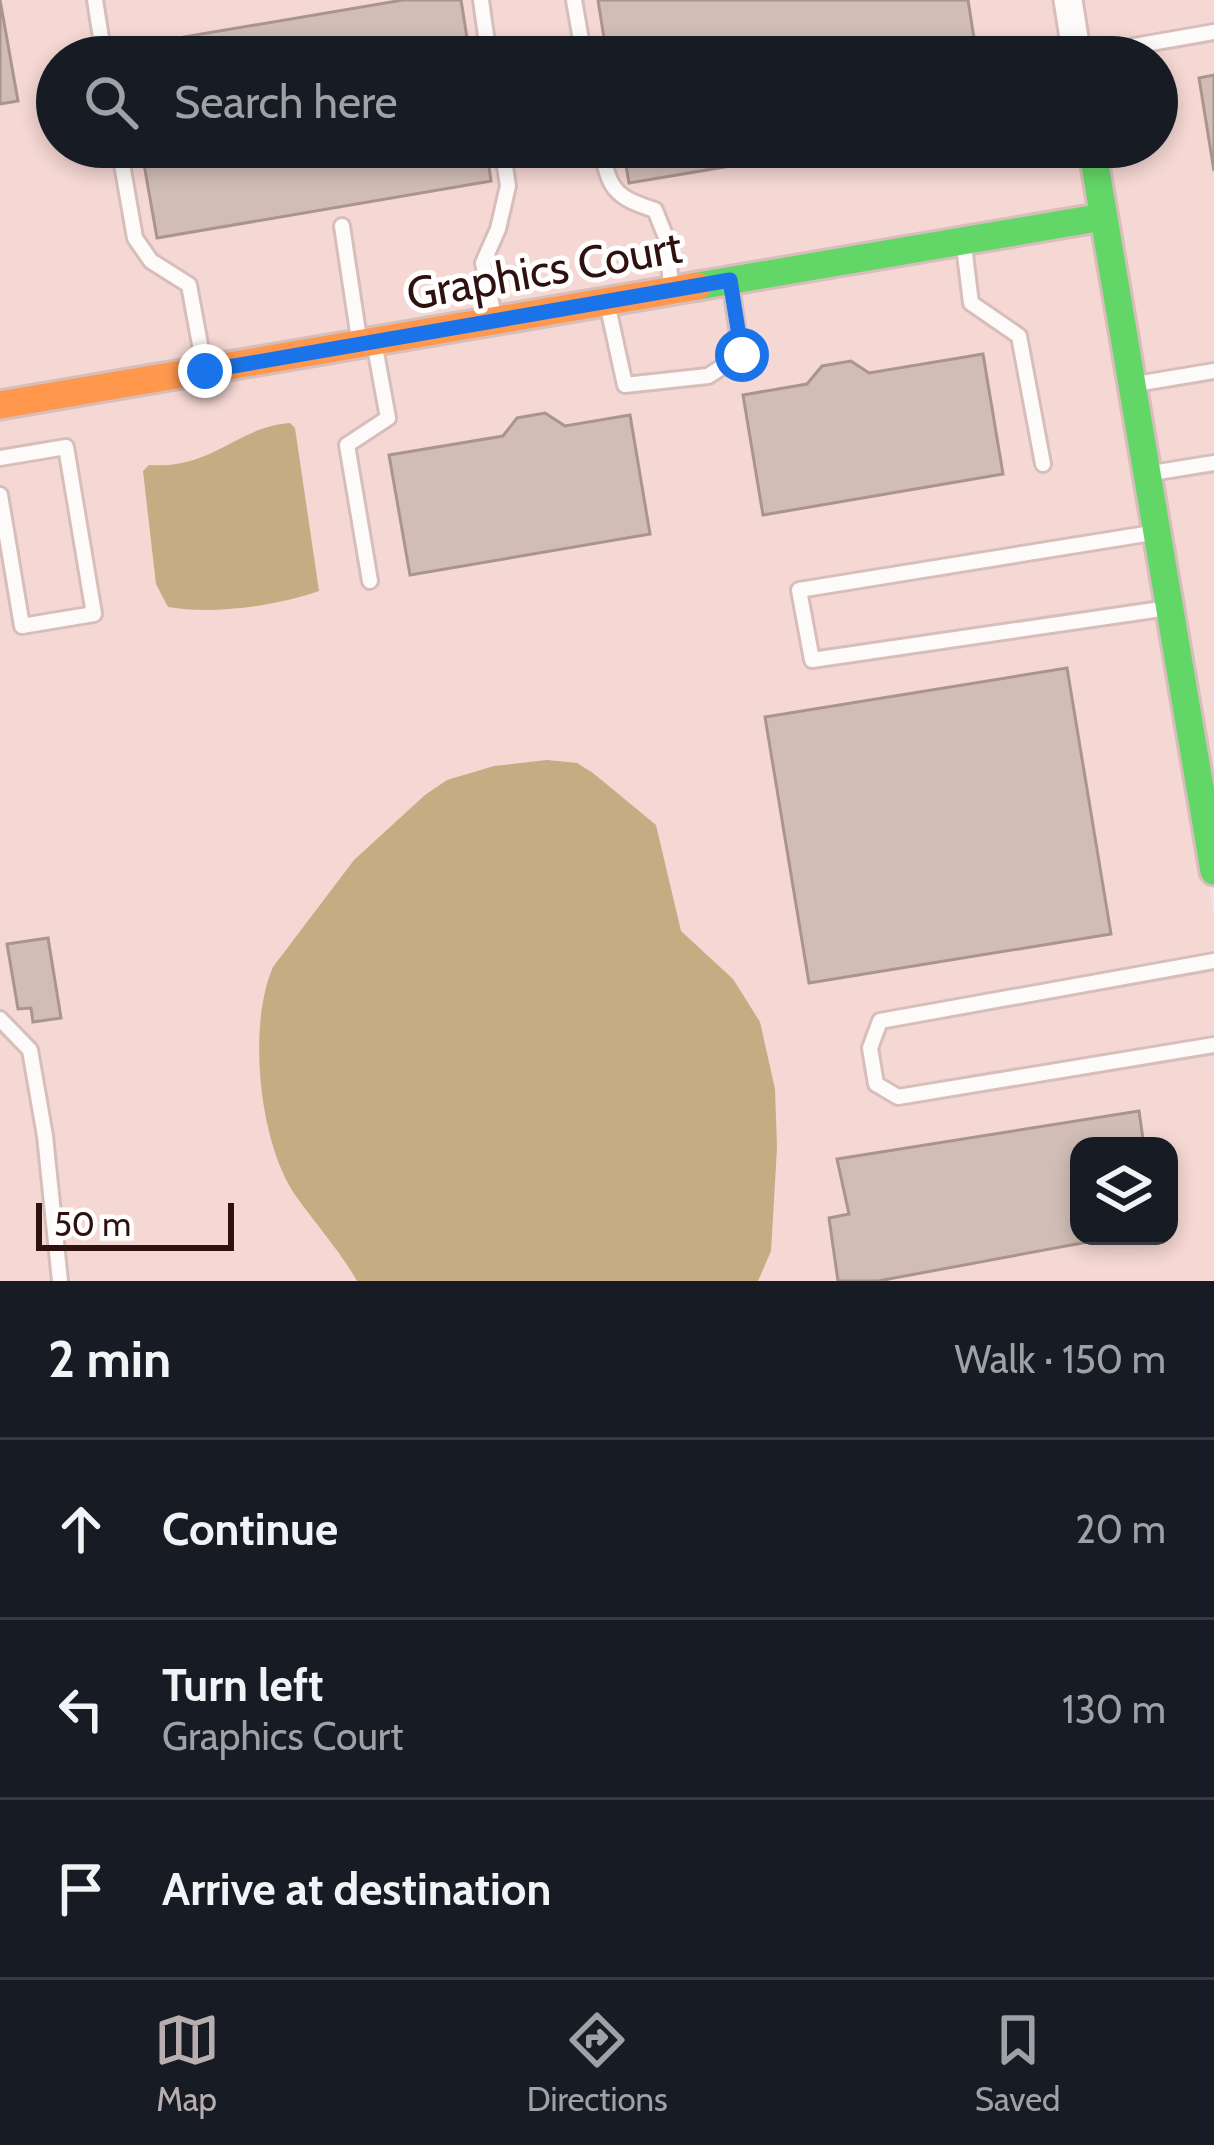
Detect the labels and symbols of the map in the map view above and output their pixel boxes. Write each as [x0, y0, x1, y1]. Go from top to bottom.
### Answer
street label: Graphics Court [402, 219, 686, 321]
route start [715, 328, 769, 382]
route end [178, 344, 232, 398]
scale bar [36, 1197, 234, 1250]

